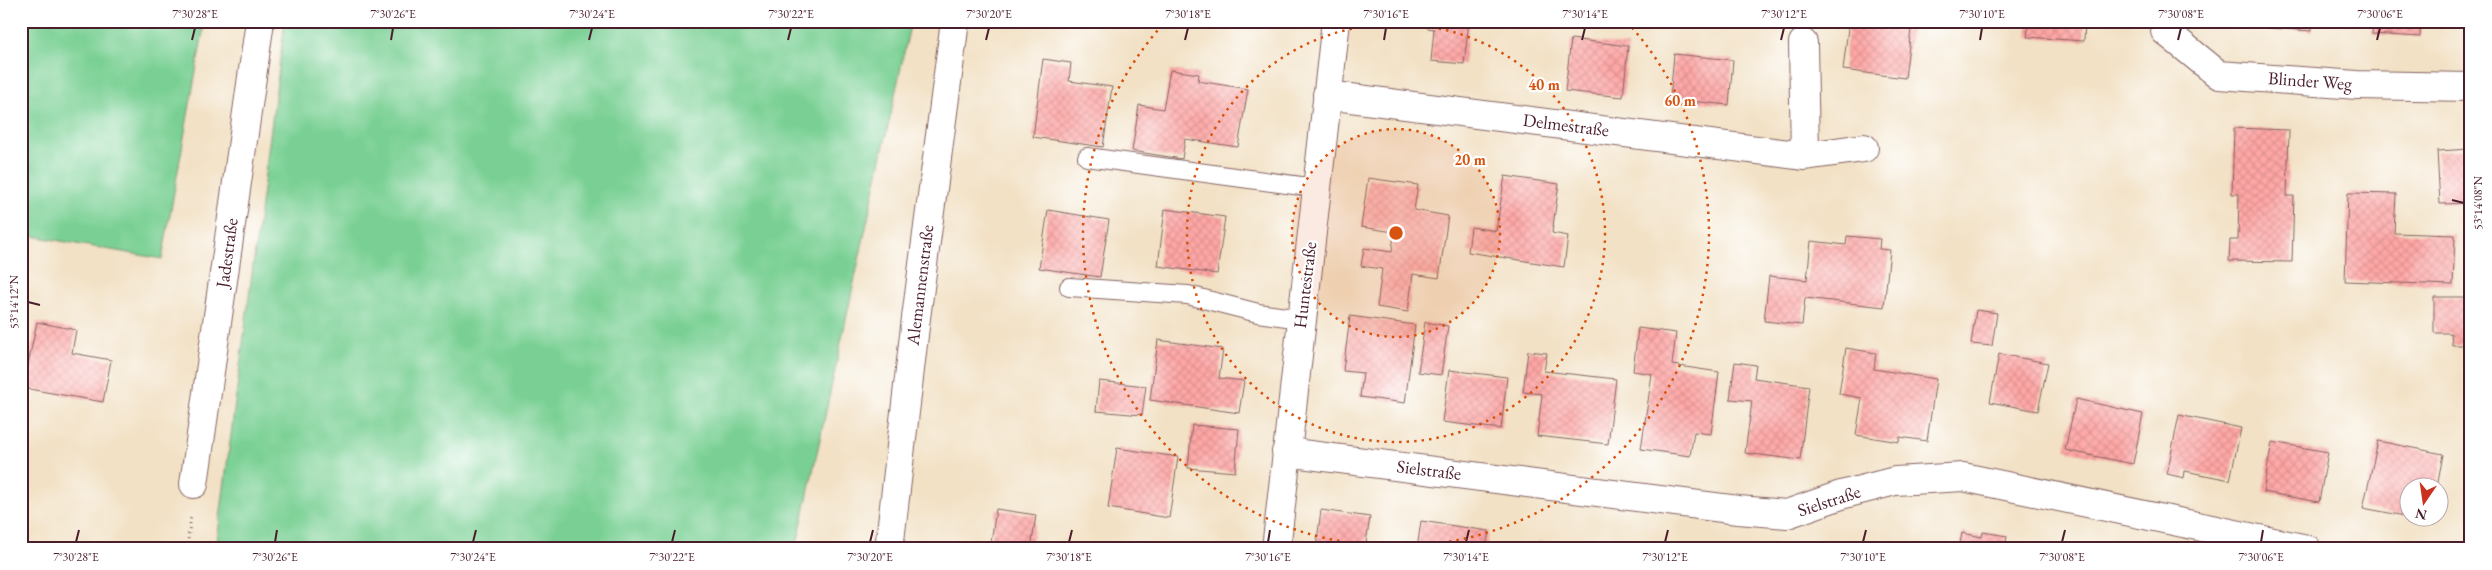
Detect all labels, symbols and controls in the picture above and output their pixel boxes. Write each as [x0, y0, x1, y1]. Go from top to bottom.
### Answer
text: 7°30'28"E [172, 6, 218, 22]
text: 7°30'26"E [370, 6, 416, 22]
text: 7°30'24"E [569, 6, 615, 22]
text: 7°30'22"E [768, 6, 814, 22]
text: 7°30'20"E [966, 6, 1012, 22]
text: 7°30'18"E [1165, 6, 1211, 22]
text: 7°30'16"E [1363, 6, 1409, 22]
text: 7°30'14"E [1562, 6, 1608, 22]
text: 7°30'12"E [1761, 6, 1807, 22]
text: 7°30'10"E [1959, 6, 2005, 22]
text: 7°30'08"E [2158, 6, 2204, 22]
text: 7°30'06"E [2357, 6, 2403, 22]
street label: Blinder Weg [2267, 66, 2353, 95]
text: 40 m [1528, 75, 1560, 94]
text: 60 m [1664, 91, 1696, 110]
street label: Delmestraße [1522, 108, 1610, 141]
text: 20 m [1454, 150, 1486, 169]
text: 53°14'08"N [2470, 176, 2486, 230]
street label: Jadestraße [210, 217, 243, 291]
street label: Alemannenstraße [901, 223, 938, 348]
centre of rings [1387, 224, 1405, 242]
street label: Huntestraße [1288, 240, 1321, 330]
text: 53°14'12"N [6, 275, 22, 329]
street label: Sielstraße [1395, 454, 1463, 485]
north arrow [2400, 478, 2450, 528]
street label: Sielstraße [1794, 480, 1863, 521]
text: N [2413, 504, 2429, 525]
text: 7°30'28"E [53, 549, 99, 565]
text: 7°30'26"E [252, 549, 298, 565]
text: 7°30'24"E [450, 549, 496, 565]
text: 7°30'22"E [649, 549, 695, 565]
text: 7°30'20"E [847, 549, 893, 565]
text: 7°30'18"E [1046, 549, 1092, 565]
text: 7°30'16"E [1245, 549, 1291, 565]
text: 7°30'14"E [1443, 549, 1489, 565]
text: 7°30'12"E [1642, 549, 1688, 565]
text: 7°30'10"E [1840, 549, 1886, 565]
text: 7°30'08"E [2039, 549, 2085, 565]
text: 7°30'06"E [2238, 549, 2284, 565]

